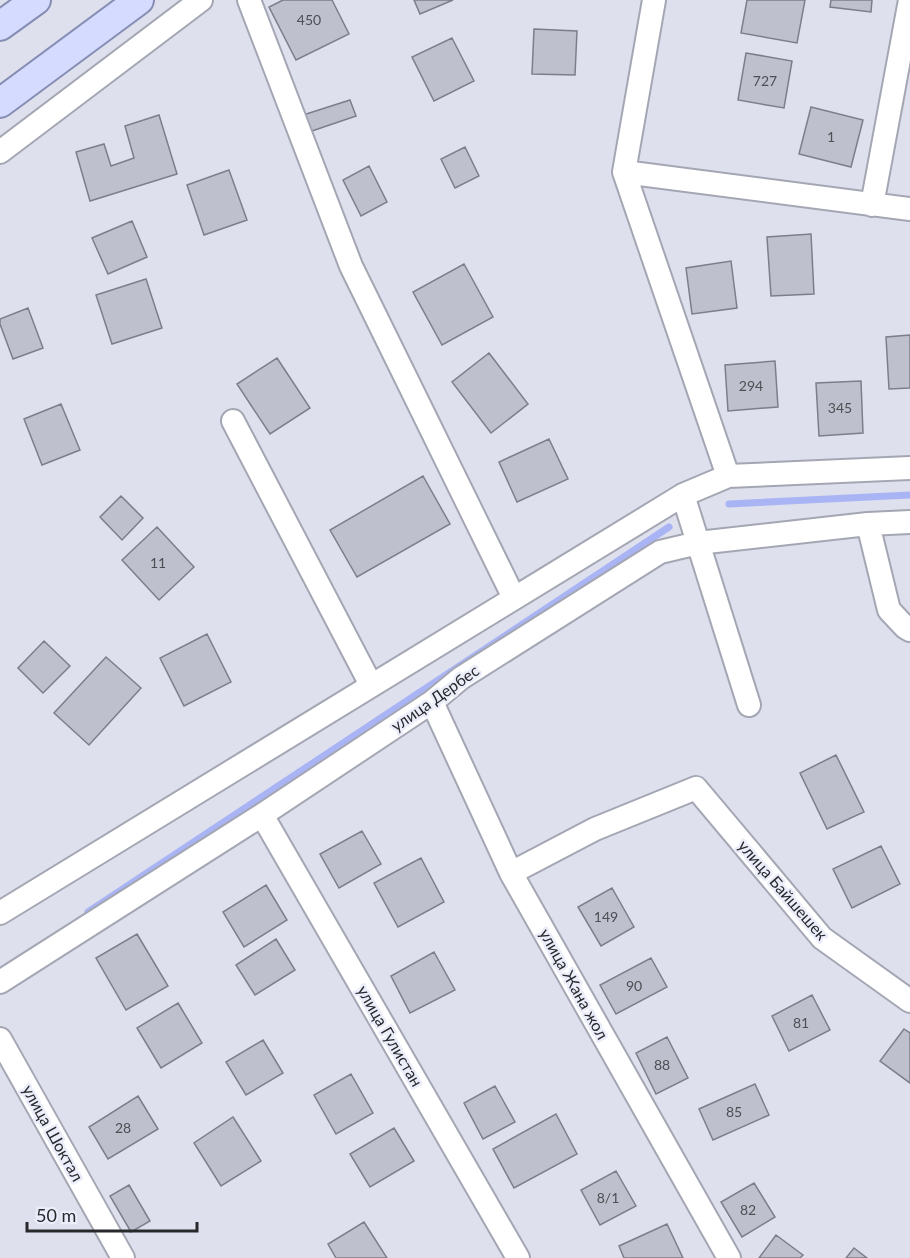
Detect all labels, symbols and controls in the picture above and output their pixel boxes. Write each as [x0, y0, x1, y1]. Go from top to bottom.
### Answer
house number: 450 [297, 11, 321, 28]
house number: 727 [753, 72, 777, 89]
house number: 1 [827, 128, 835, 145]
house number: 294 [739, 377, 763, 394]
house number: 345 [828, 399, 852, 416]
house number: 11 [150, 554, 166, 571]
street label: улица Дербес [387, 660, 483, 735]
street label: улица Байшешек [735, 836, 832, 944]
house number: 149 [594, 908, 618, 925]
street label: улица Жана жол [536, 925, 613, 1042]
house number: 90 [626, 977, 642, 994]
street label: улица Гулистан [354, 982, 427, 1090]
house number: 81 [793, 1014, 809, 1031]
house number: 88 [654, 1056, 670, 1073]
street label: улица Шоктал [19, 1081, 88, 1184]
house number: 85 [726, 1103, 742, 1120]
house number: 28 [115, 1119, 131, 1136]
house number: 8/1 [597, 1189, 619, 1206]
scale bar [27, 1195, 196, 1233]
house number: 82 [740, 1201, 756, 1218]
text: 50 m [36, 1204, 76, 1226]

